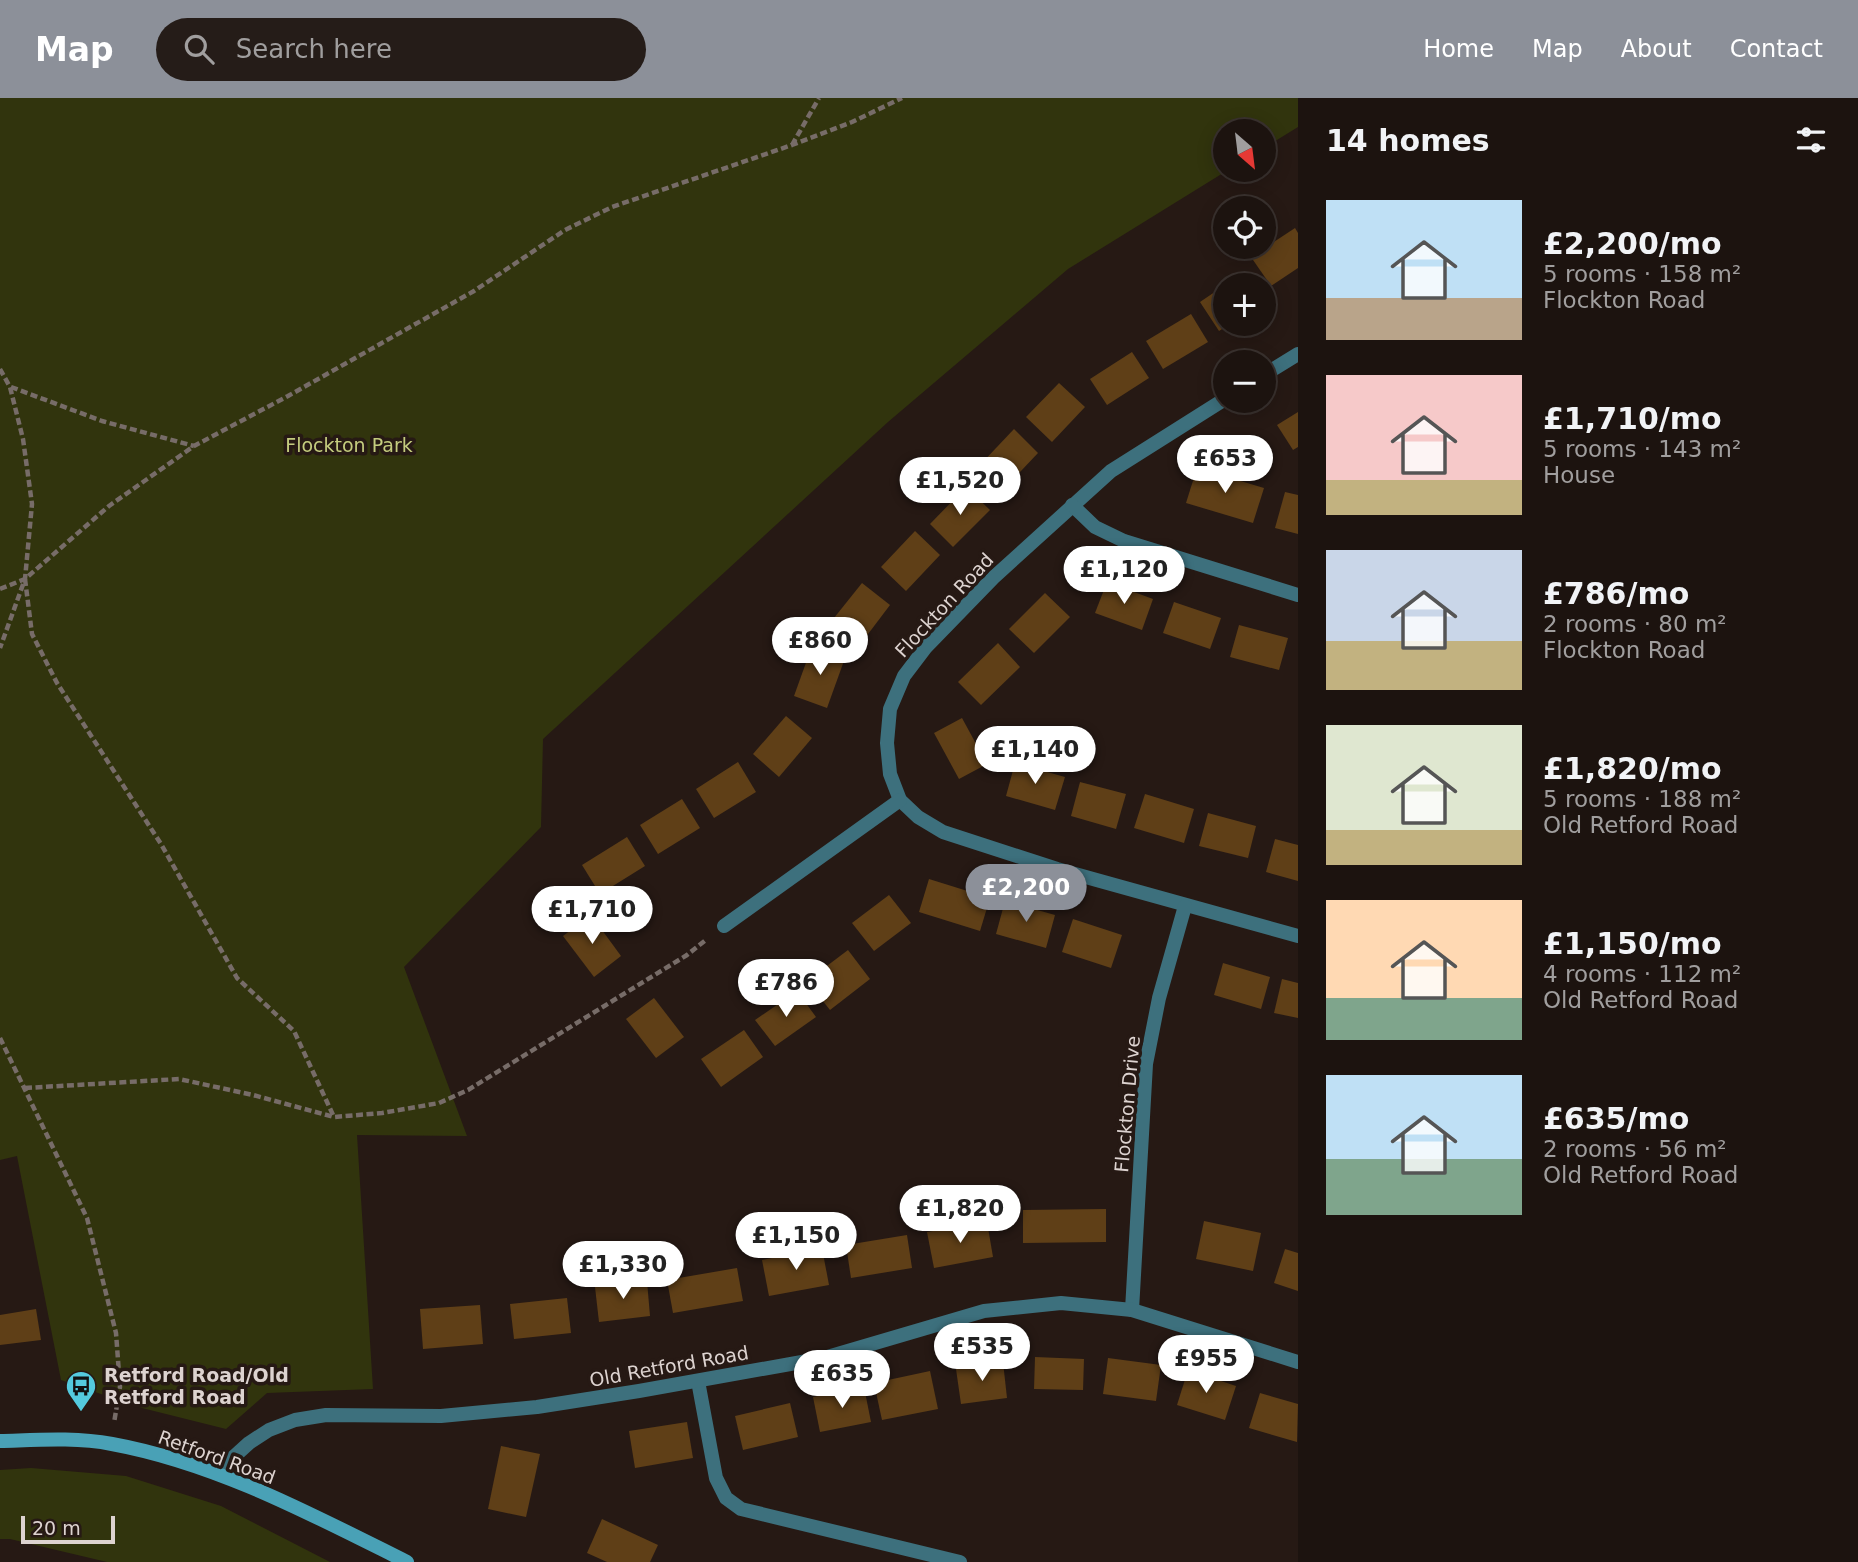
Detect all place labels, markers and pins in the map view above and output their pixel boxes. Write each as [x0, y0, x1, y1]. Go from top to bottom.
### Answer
pin: £653 [1184, 436, 1266, 495]
pin: £1,520 [903, 458, 1017, 517]
pin: £1,120 [1067, 546, 1181, 606]
pin: £860 [779, 618, 861, 677]
pin: £1,140 [978, 726, 1092, 786]
pin: £2,200 [969, 864, 1083, 924]
pin: £1,710 [535, 886, 649, 946]
pin: £786 [745, 960, 827, 1019]
pin: £1,820 [903, 1186, 1017, 1245]
pin: £1,150 [739, 1212, 853, 1272]
pin: £1,330 [566, 1242, 680, 1301]
pin: £535 [941, 1324, 1023, 1383]
pin: £955 [1165, 1336, 1247, 1395]
pin: £635 [801, 1350, 883, 1410]
place label: Retford Road/Old Retford Road [104, 1364, 289, 1408]
bus stop icon: Retford Road/Old Retford Road [64, 1369, 98, 1413]

